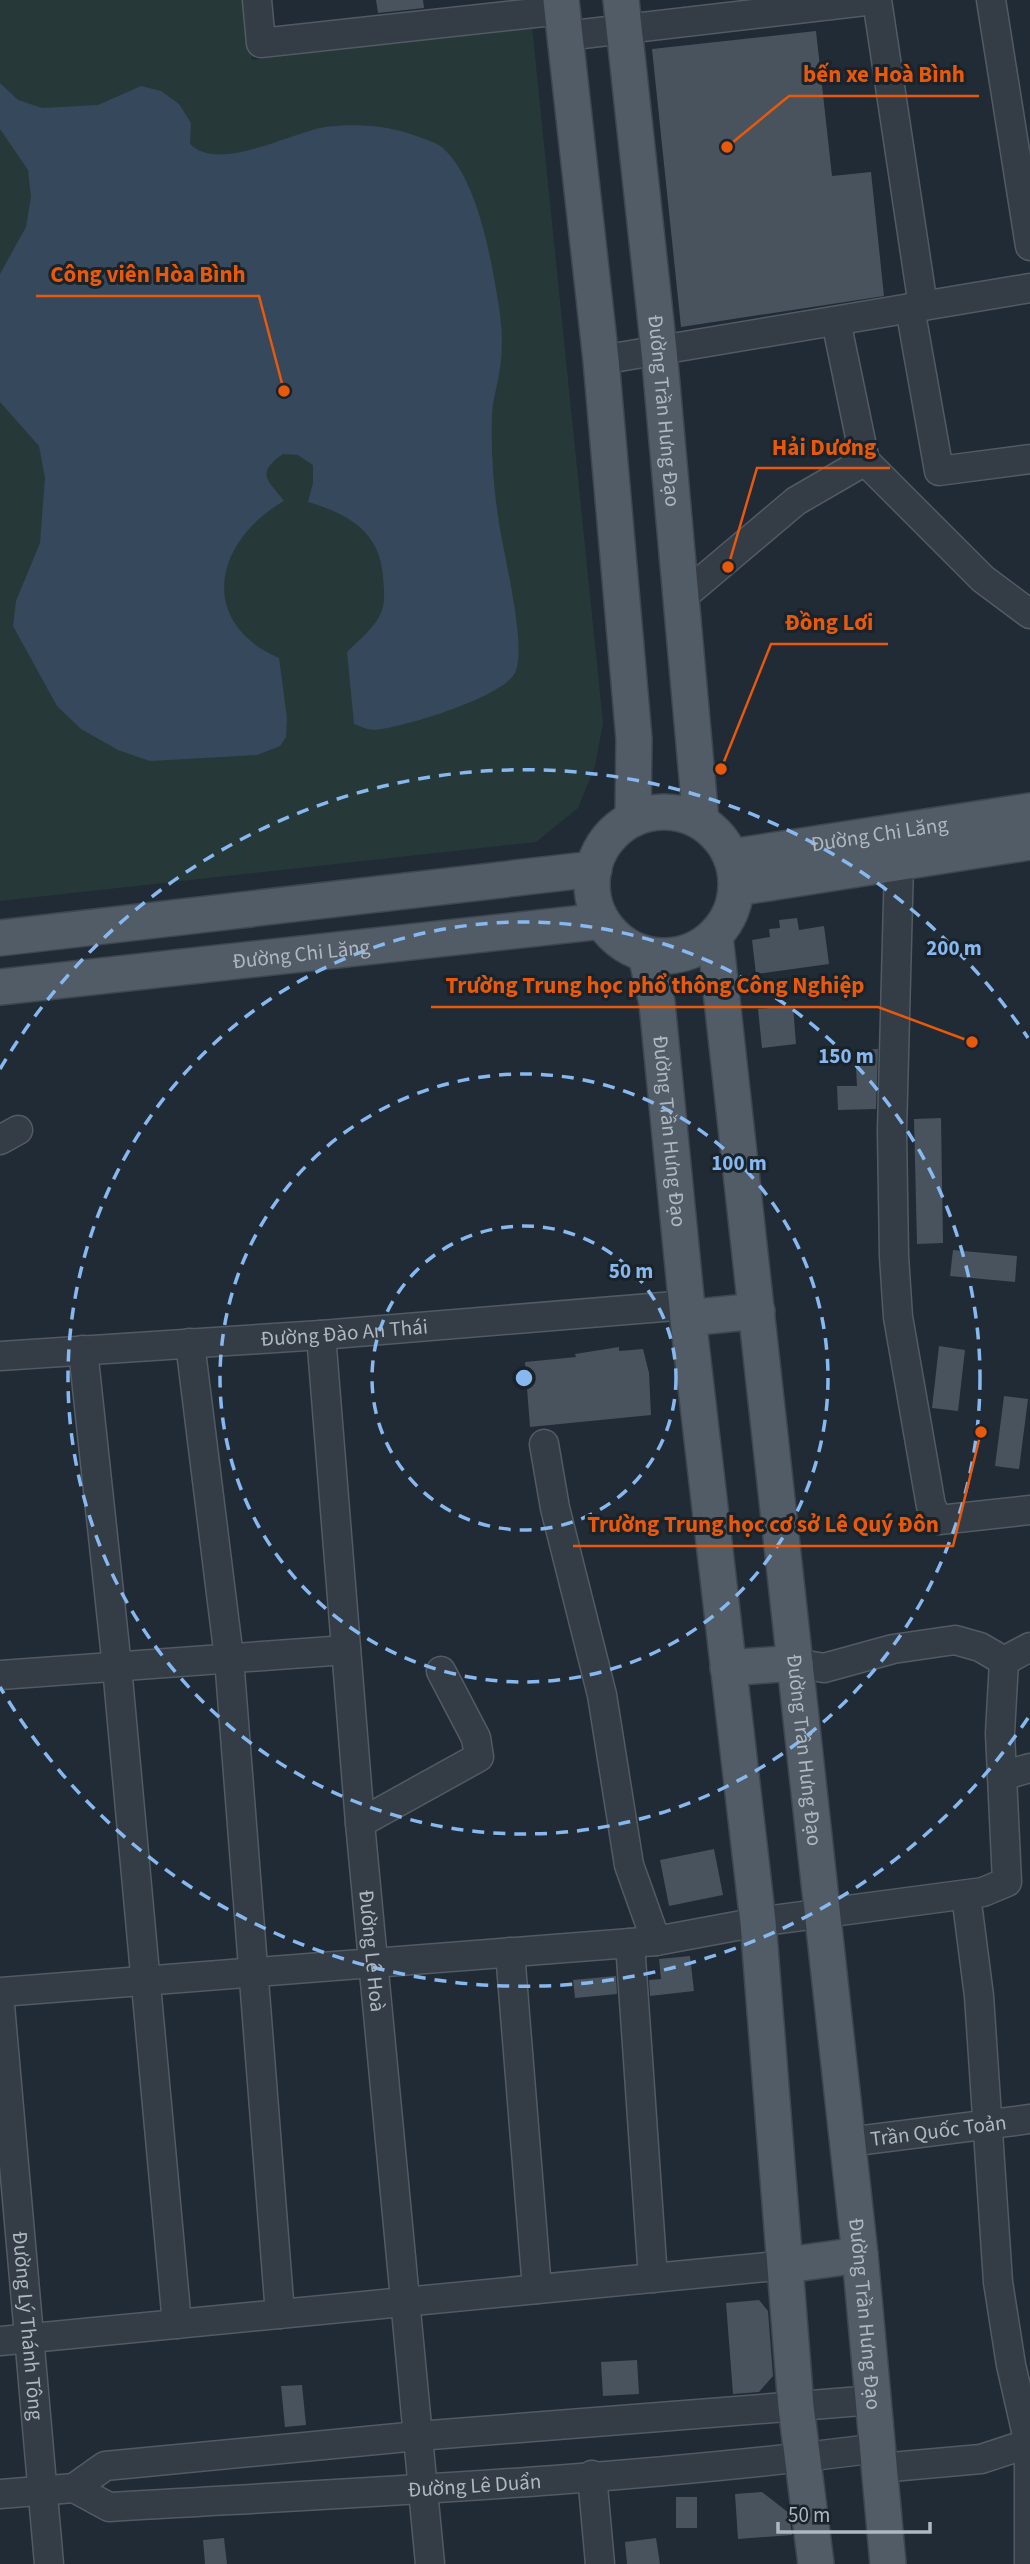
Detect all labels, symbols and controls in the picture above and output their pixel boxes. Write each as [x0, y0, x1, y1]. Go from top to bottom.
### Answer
callout: bến xe Hoà Bình [789, 52, 979, 96]
text: bến xe Hoà Bình [803, 58, 965, 91]
callout: Công viên Hòa Bình [36, 252, 259, 296]
text: Công viên Hòa Bình [50, 258, 246, 291]
street label: Đường Trần Hưng Đạo [640, 313, 688, 508]
callout: Hải Dương [757, 424, 890, 468]
text: Hải Dương [772, 431, 876, 464]
callout: Đồng Lơi [771, 600, 888, 644]
text: Đồng Lơi [785, 606, 873, 639]
street label: Đường Chi Lăng [809, 809, 950, 860]
street label: Đường Chi Lăng [231, 931, 372, 976]
text: 200 m [926, 933, 982, 963]
callout: Trường Trung học phổ thông Công Nghiệp [431, 963, 878, 1007]
text: Trường Trung học phổ thông Công Nghiệp [446, 969, 864, 1002]
street label: Đường Trần Hưng Đạo [645, 1034, 694, 1228]
text: 150 m [818, 1041, 874, 1071]
text: 100 m [711, 1148, 767, 1178]
text: 50 m [609, 1256, 653, 1286]
street label: Đường Đào An Thái [260, 1311, 429, 1354]
centre of rings [512, 1366, 536, 1390]
callout: Trường Trung học cơ sở Lê Quý Đôn [573, 1502, 953, 1546]
text: Trường Trung học cơ sở Lê Quý Đôn [587, 1508, 939, 1541]
street label: Đường Trần Hưng Đạo [779, 1653, 830, 1847]
street label: Đường Lê Hoà [351, 1889, 393, 2013]
street label: Trần Quốc Toản [868, 2107, 1008, 2154]
street label: Đường Trần Hưng Đạo [841, 2216, 889, 2411]
street label: Đường Lý Thánh Tông [5, 2230, 51, 2422]
street label: Đường Lê Duẩn [407, 2466, 542, 2505]
scale bar [778, 2490, 930, 2534]
text: 50 m [788, 2500, 830, 2530]

